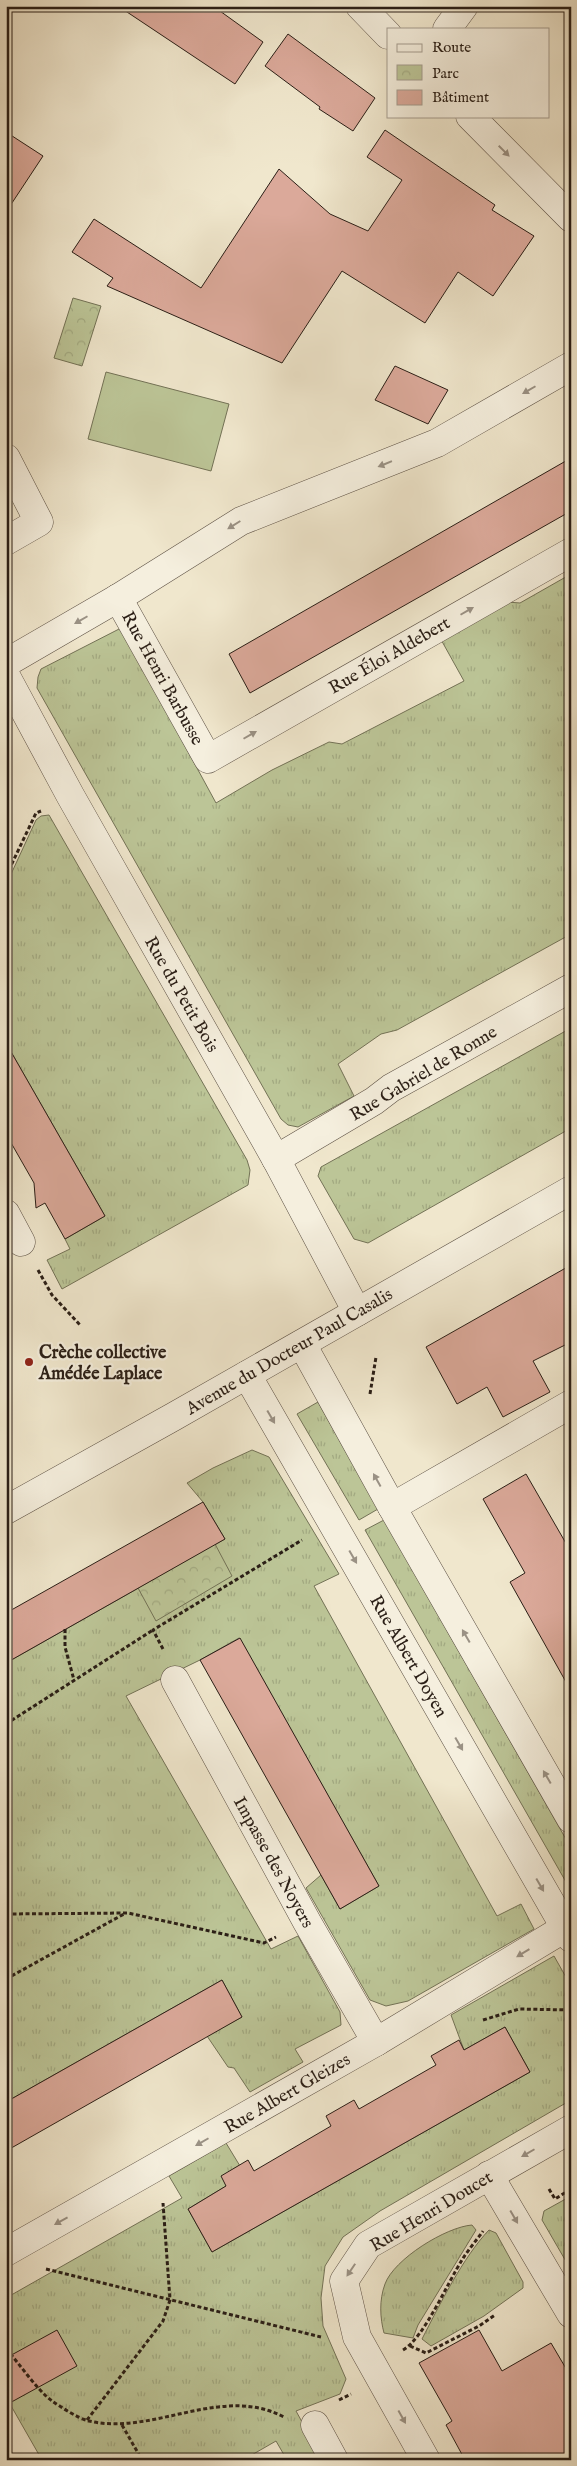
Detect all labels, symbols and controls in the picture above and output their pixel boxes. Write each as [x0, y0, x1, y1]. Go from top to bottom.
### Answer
legend [387, 28, 550, 118]
text: Route [432, 38, 471, 57]
text: Parc [432, 64, 459, 83]
text: Bâtiment [432, 88, 489, 107]
one-way arrow [498, 145, 510, 157]
one-way arrow [521, 386, 536, 394]
one-way arrow [377, 461, 392, 468]
one-way arrow [228, 521, 241, 530]
one-way arrow [460, 607, 475, 615]
street label: Rue Henri Barbusse [115, 608, 208, 750]
street label: Rue Éloi Aldebert [324, 611, 455, 700]
one-way arrow [74, 615, 87, 624]
one-way arrow [244, 730, 257, 739]
street label: Rue du Petit Bois [138, 933, 223, 1057]
street label: Rue Gabriel de Ronne [346, 1021, 502, 1127]
street label: Avenue du Docteur Paul Casalis [181, 1284, 397, 1422]
place label: Crèche collective Amédée Laplace [38, 1342, 167, 1386]
marker: Crèche collective Amédée Laplace [23, 1356, 35, 1368]
one-way arrow [267, 1410, 276, 1423]
one-way arrow [372, 1473, 381, 1486]
one-way arrow [349, 1550, 357, 1565]
street label: Rue Albert Doyen [363, 1592, 452, 1722]
one-way arrow [461, 1629, 470, 1643]
one-way arrow [455, 1737, 464, 1751]
one-way arrow [542, 1770, 551, 1784]
street label: Impasse des Noyers [227, 1793, 318, 1932]
one-way arrow [536, 1878, 544, 1893]
one-way arrow [517, 1948, 530, 1957]
street label: Rue Albert Gleizes [221, 2049, 355, 2140]
one-way arrow [196, 2137, 209, 2146]
one-way arrow [521, 2149, 536, 2157]
street label: Rue Henri Doucet [366, 2167, 497, 2258]
one-way arrow [510, 2210, 519, 2223]
one-way arrow [54, 2217, 67, 2226]
one-way arrow [346, 2263, 356, 2277]
one-way arrow [398, 2410, 406, 2424]

